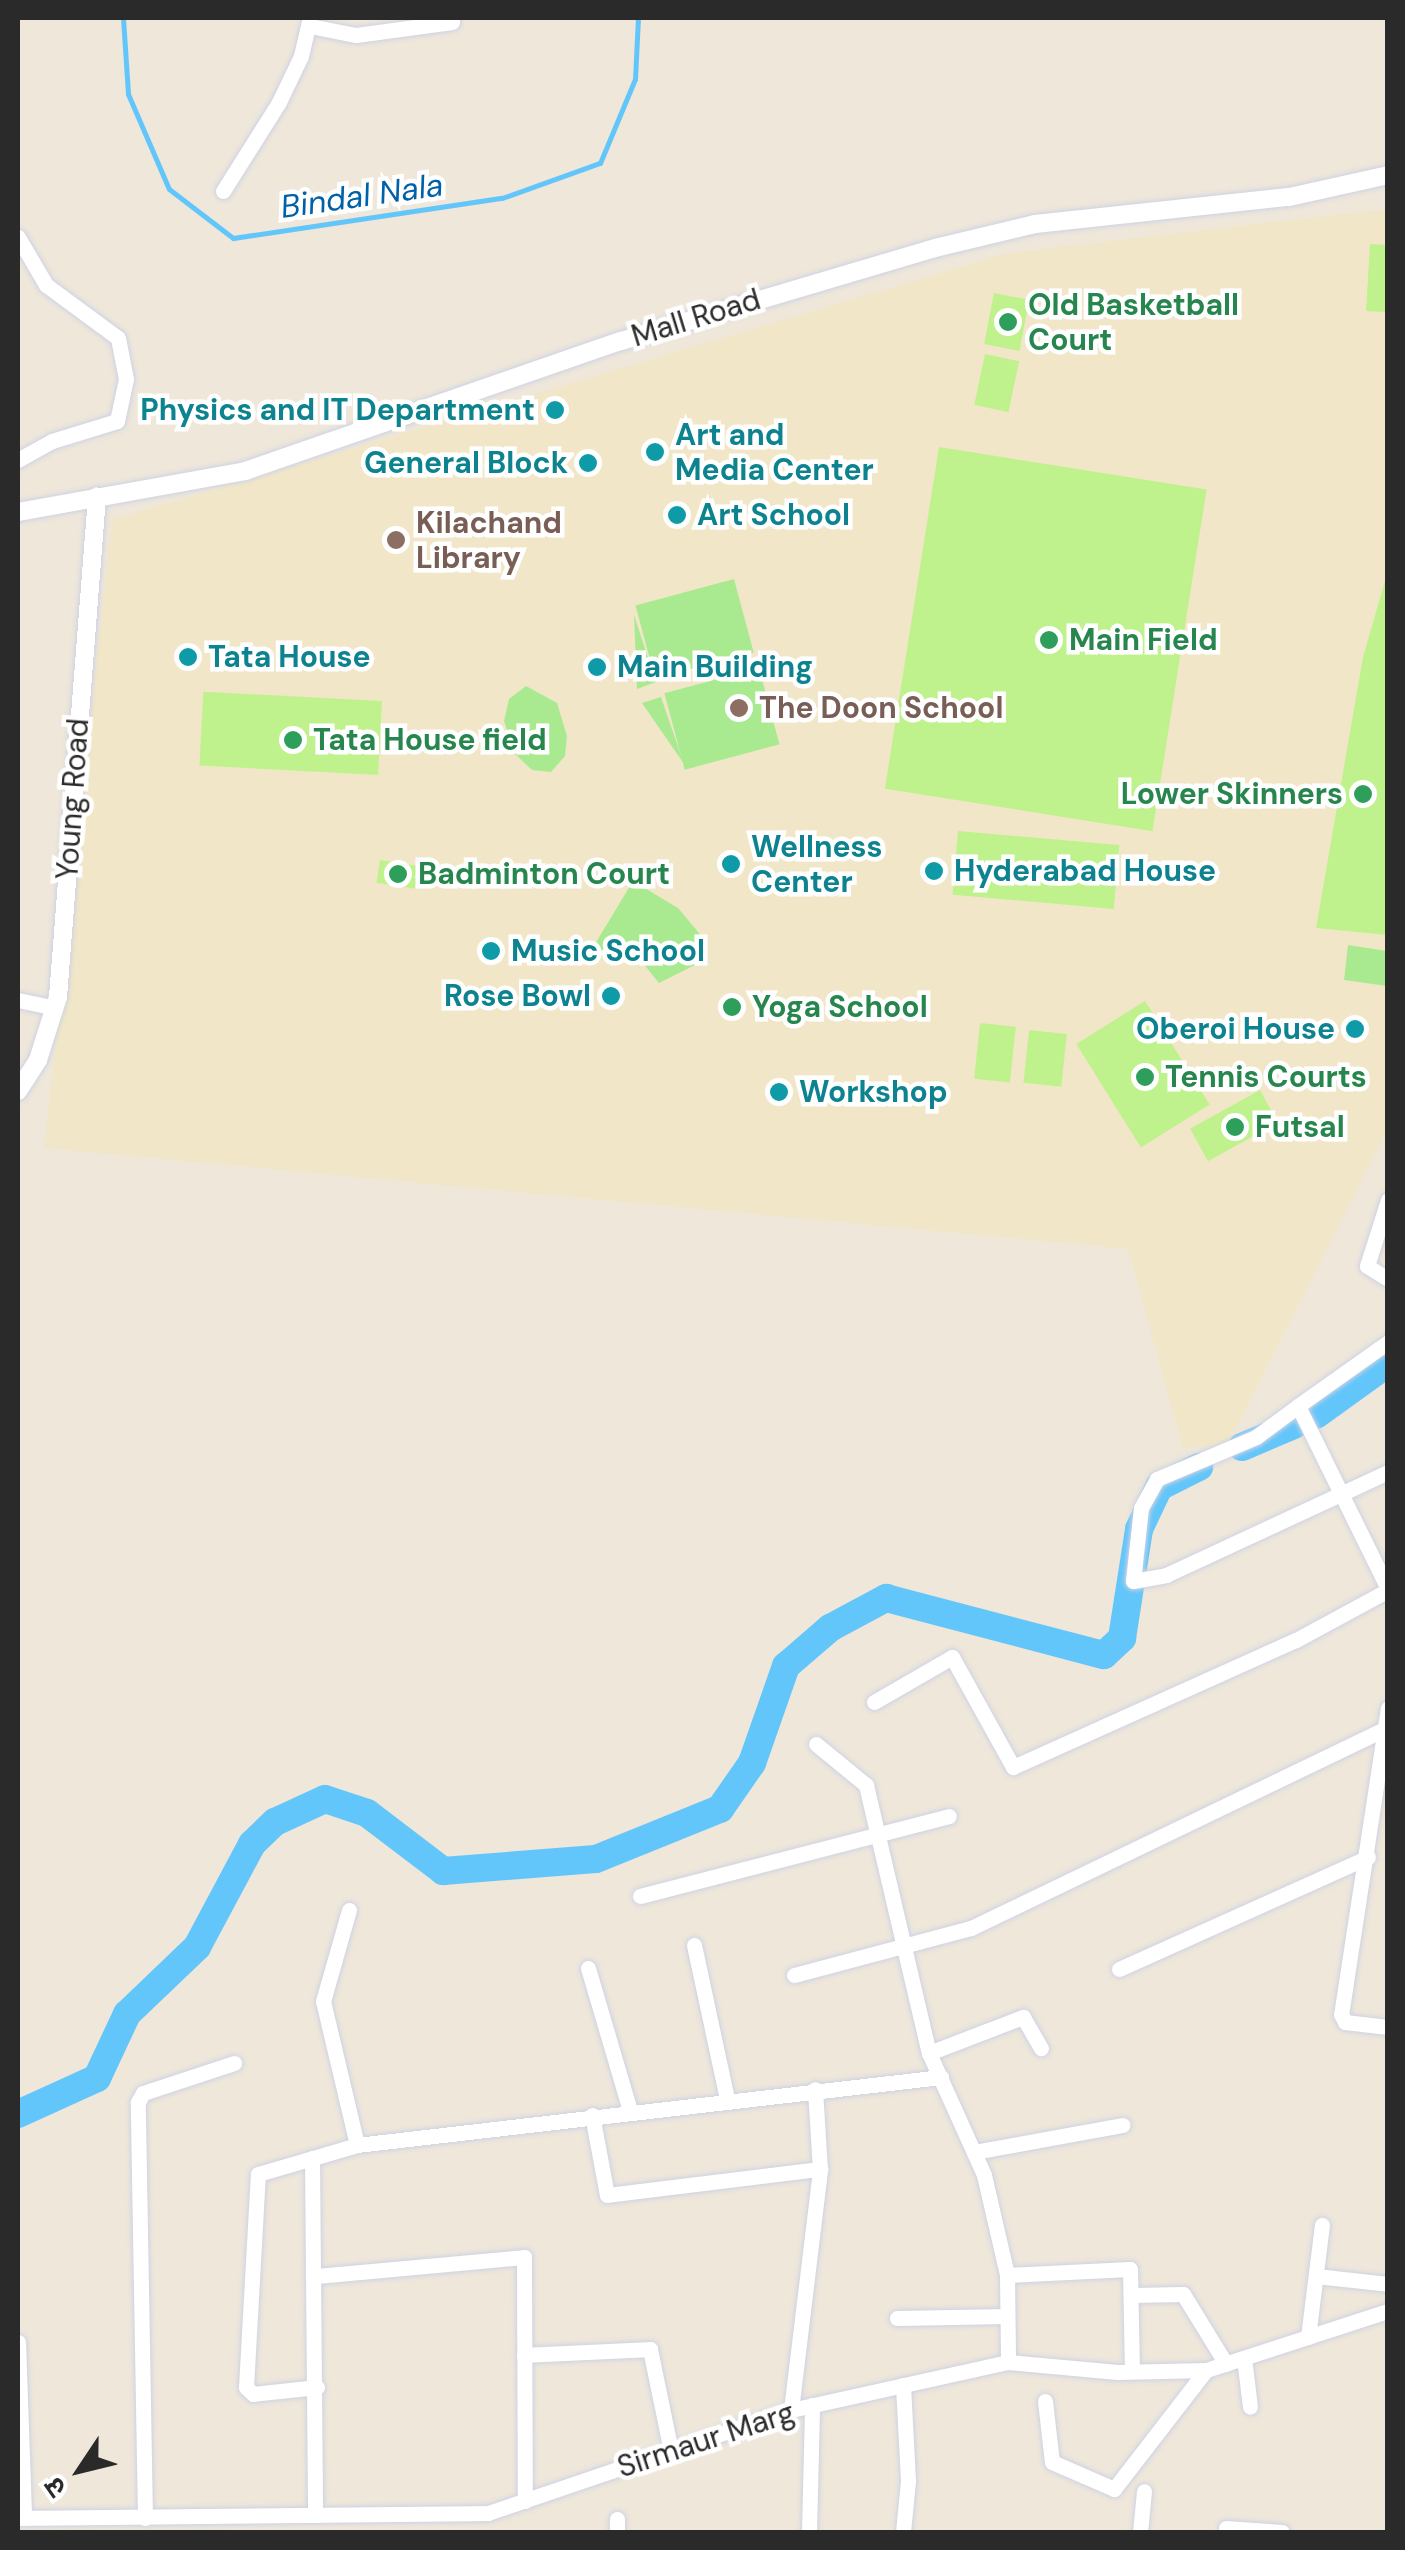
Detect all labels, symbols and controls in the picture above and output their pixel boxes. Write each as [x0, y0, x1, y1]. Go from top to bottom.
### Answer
water label: Bindal Nala [278, 166, 446, 226]
street label: Mall Road [627, 281, 765, 355]
place label: Old Basketball Court [1028, 287, 1239, 358]
marker: Old Basketball Court [997, 311, 1019, 333]
place label: Physics and IT Department [140, 392, 535, 428]
marker: Physics and IT Department [544, 399, 566, 421]
place label: Art and Media Center [675, 417, 874, 488]
marker: Art and Media Center [644, 441, 666, 463]
place label: General Block [364, 445, 568, 481]
marker: General Block [577, 452, 599, 474]
place label: Art School [697, 497, 850, 533]
marker: Art School [666, 504, 688, 526]
place label: Kilachand Library [416, 505, 562, 576]
marker: Kilachand Library [385, 529, 407, 551]
place label: Main Field [1069, 622, 1218, 658]
marker: Main Field [1038, 629, 1060, 651]
place label: Tata House [208, 639, 371, 675]
marker: Tata House [177, 646, 199, 668]
place label: Main Building [617, 649, 813, 685]
marker: Main Building [586, 656, 608, 678]
place label: The Doon School [759, 690, 1003, 726]
marker: The Doon School [728, 697, 750, 719]
street label: Young Road [49, 717, 97, 881]
place label: Tata House field [313, 722, 547, 758]
marker: Tata House field [282, 729, 304, 751]
place label: Lower Skinners [1121, 776, 1343, 812]
marker: Lower Skinners [1352, 783, 1374, 805]
place label: Wellness Center [751, 829, 882, 900]
marker: Wellness Center [720, 853, 742, 875]
place label: Hyderabad House [954, 853, 1216, 889]
place label: Badminton Court [418, 856, 670, 892]
marker: Hyderabad House [923, 860, 945, 882]
marker: Badminton Court [387, 863, 409, 885]
place label: Music School [511, 933, 705, 969]
marker: Music School [480, 940, 502, 962]
place label: Rose Bowl [444, 978, 591, 1014]
marker: Rose Bowl [600, 985, 622, 1007]
place label: Yoga School [752, 989, 928, 1025]
marker: Yoga School [721, 996, 743, 1018]
place label: Oberoi House [1136, 1011, 1335, 1047]
marker: Oberoi House [1344, 1018, 1366, 1040]
place label: Tennis Courts [1165, 1059, 1367, 1095]
marker: Tennis Courts [1134, 1066, 1156, 1088]
place label: Workshop [799, 1074, 948, 1110]
marker: Workshop [768, 1081, 790, 1103]
place label: Futsal [1255, 1109, 1345, 1145]
marker: Futsal [1224, 1116, 1246, 1138]
street label: Sirmaur Marg [613, 2394, 799, 2486]
north arrow [30, 2420, 130, 2520]
text: उ [35, 2470, 75, 2505]

